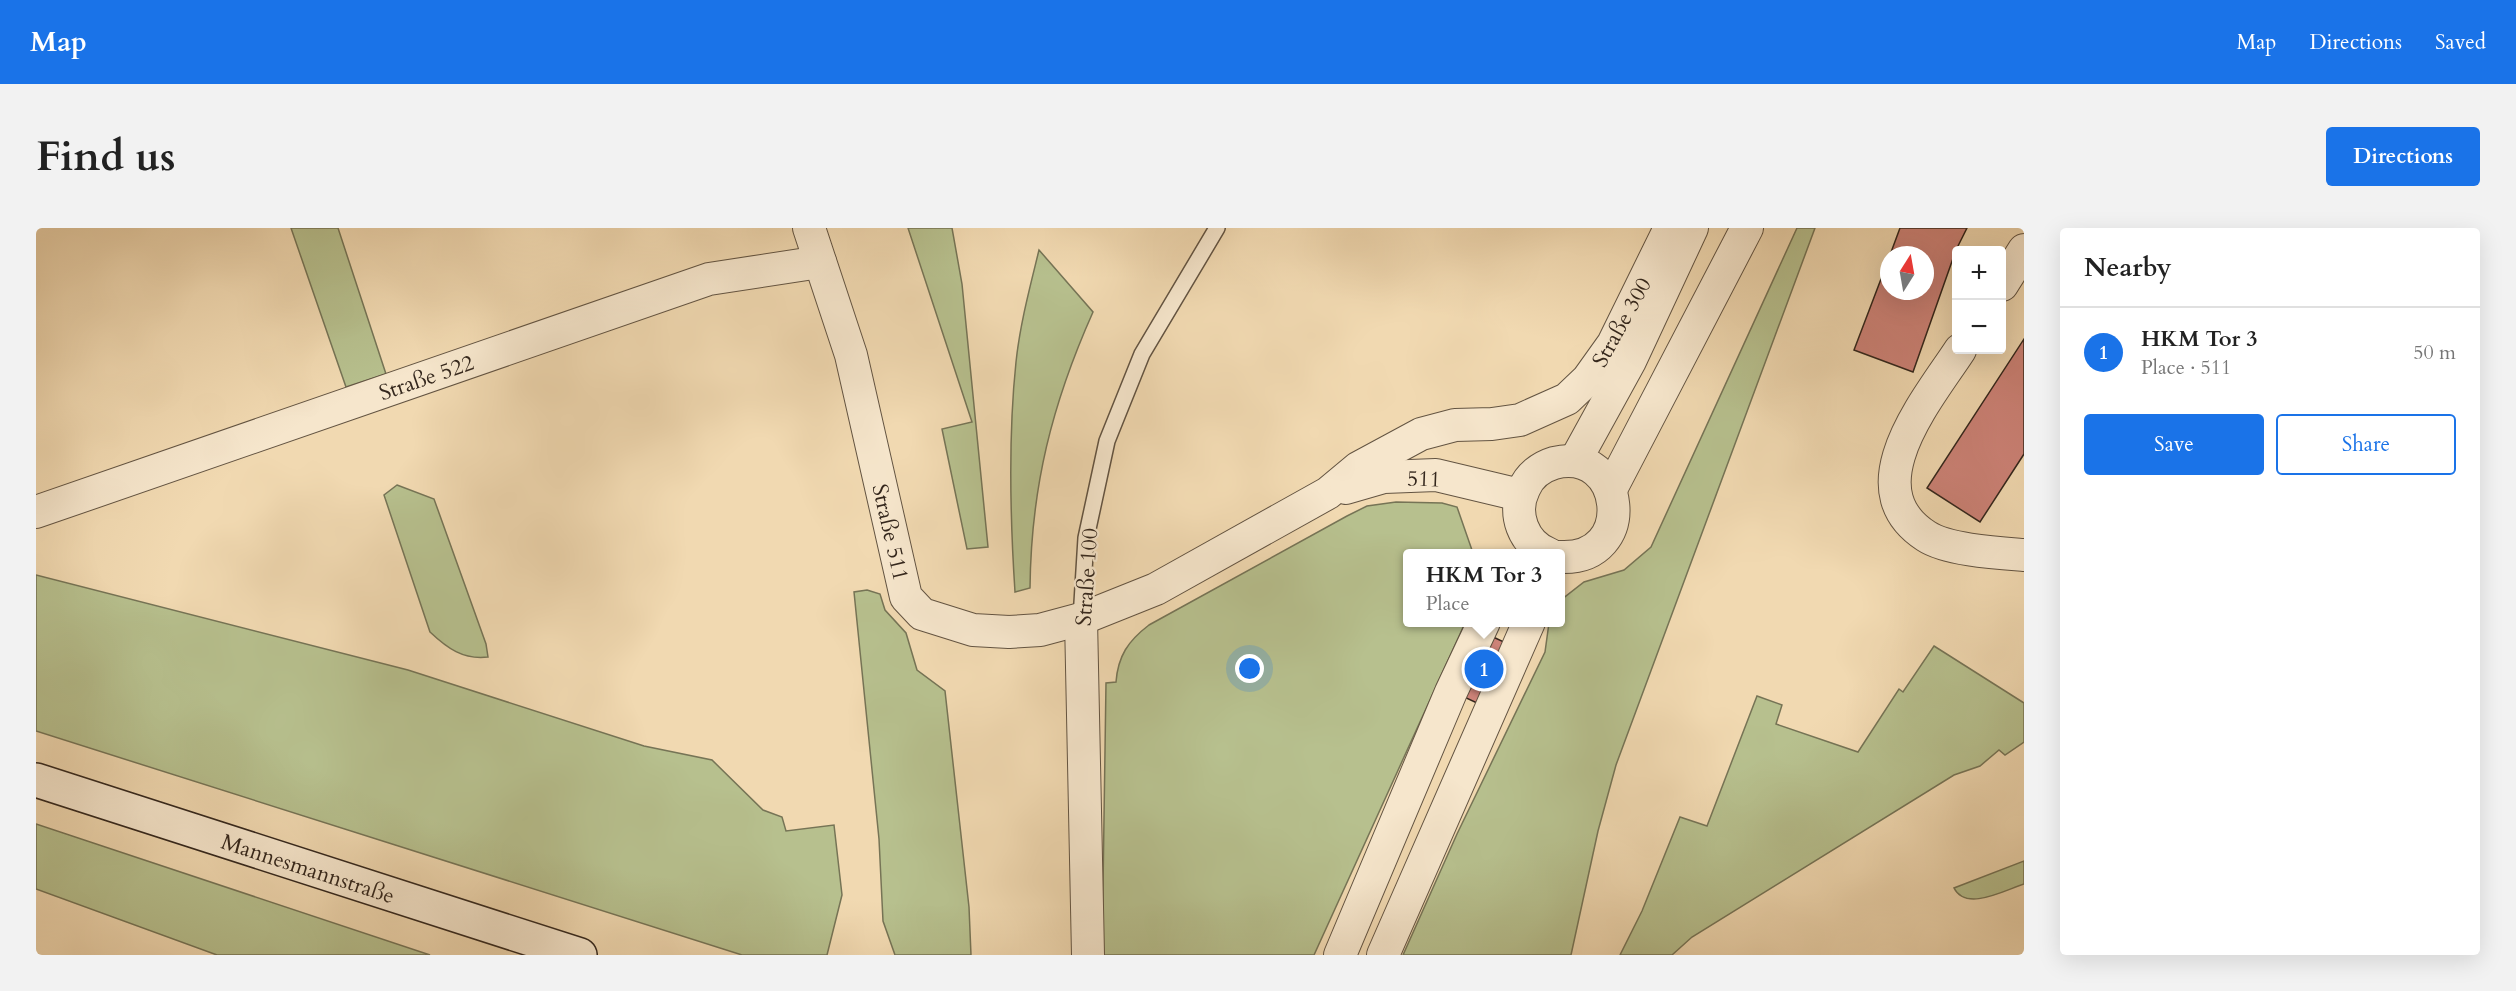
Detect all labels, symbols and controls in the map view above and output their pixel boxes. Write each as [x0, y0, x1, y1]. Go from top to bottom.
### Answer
text: Map [30, 23, 87, 61]
text: Map [2236, 28, 2276, 57]
text: Directions [2309, 28, 2402, 57]
text: Saved [2435, 28, 2486, 57]
button: Directions [2326, 127, 2480, 186]
text: Find us [36, 128, 176, 185]
north arrow [1880, 246, 1934, 300]
map controls [1952, 246, 2006, 354]
button: + [1952, 246, 2006, 300]
text: Nearby [2084, 250, 2172, 285]
street label: Straße 300 [1585, 272, 1659, 373]
button: − [1952, 300, 2006, 354]
text: HKM Tor 3 [2141, 324, 2257, 354]
text: 1 [2098, 339, 2109, 366]
text: 50 m [2413, 339, 2456, 366]
street label: Straße 522 [375, 348, 478, 408]
text: Place · 511 [2141, 354, 2231, 381]
button: Save [2084, 414, 2264, 475]
button: Share [2276, 414, 2456, 475]
street label: 511 [1407, 463, 1441, 495]
street label: Straße 511 [864, 481, 916, 583]
street label: Straße 100 [1069, 527, 1105, 627]
popup [1403, 549, 1565, 627]
text: HKM Tor 3 [1426, 560, 1542, 590]
text: Place [1426, 590, 1470, 617]
pin: 1 [1464, 646, 1504, 692]
your location [1235, 654, 1264, 683]
street label: Mannesmannstraße [217, 827, 398, 911]

